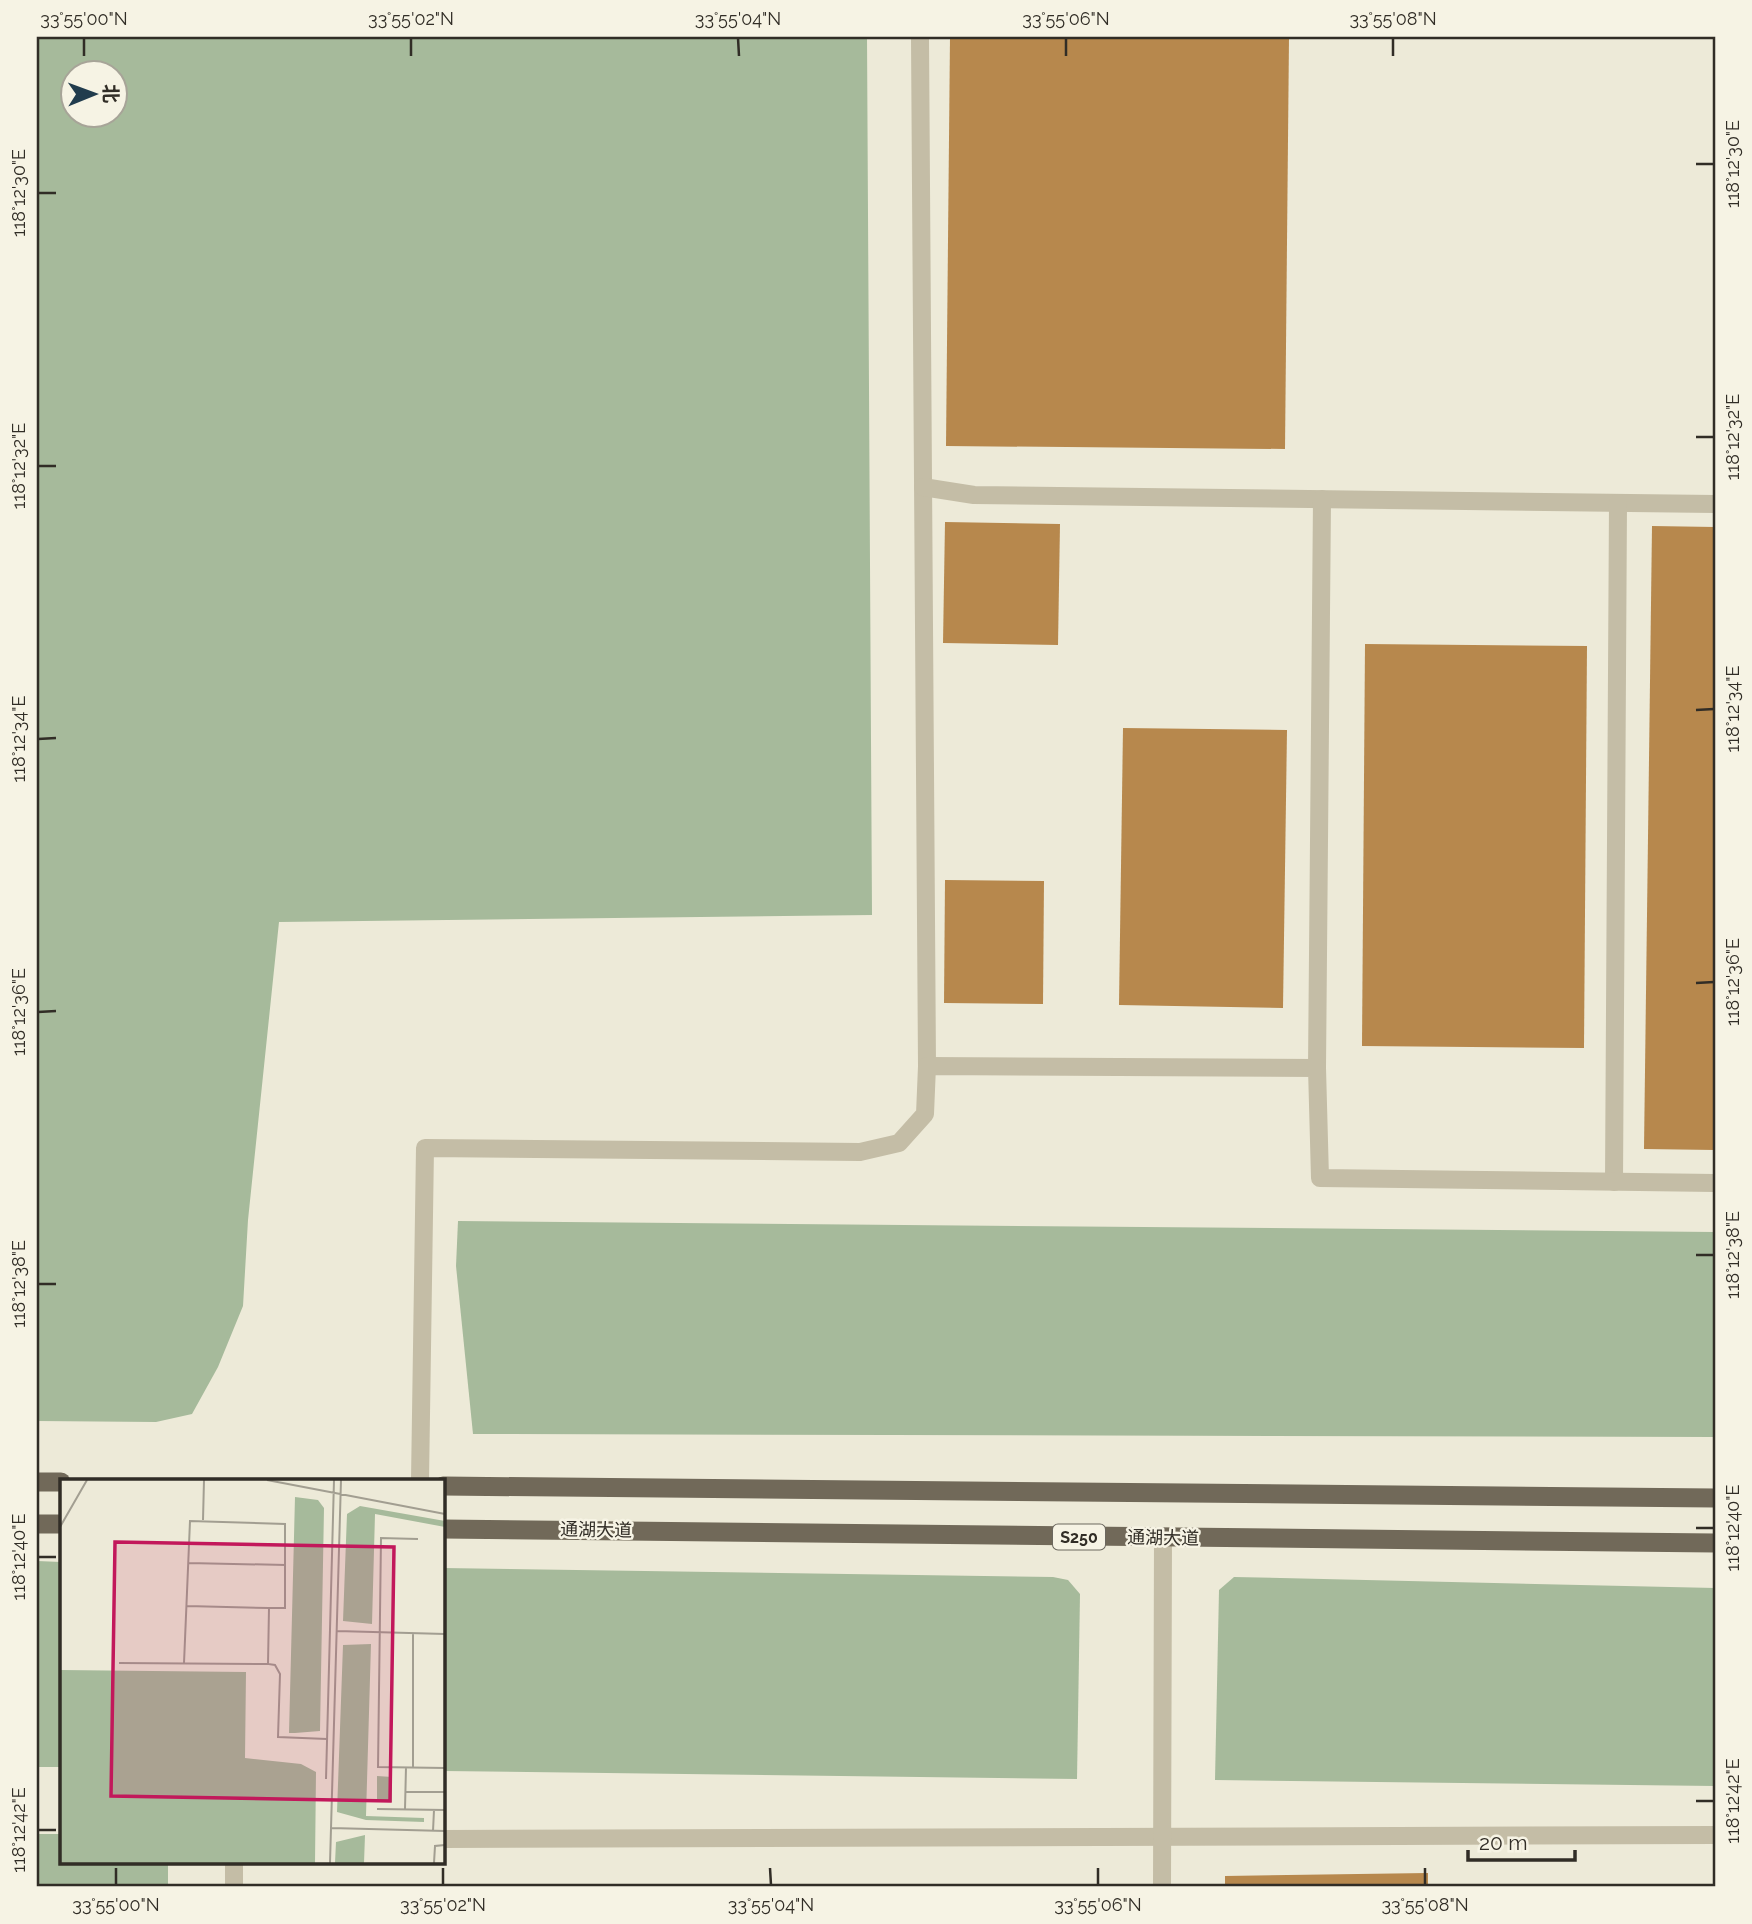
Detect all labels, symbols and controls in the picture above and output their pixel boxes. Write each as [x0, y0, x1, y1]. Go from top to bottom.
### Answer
text: 33°55'00"N [40, 8, 128, 29]
text: 33°55'02"N [368, 8, 454, 29]
text: 33°55'04"N [695, 8, 781, 29]
text: 33°55'06"N [1022, 8, 1110, 29]
text: 33°55'08"N [1349, 8, 1437, 29]
north arrow [60, 60, 130, 130]
text: 北 [100, 84, 122, 103]
text: 118°12'30"E [1722, 120, 1743, 208]
text: 118°12'30"E [8, 149, 29, 237]
text: 118°12'32"E [1722, 394, 1743, 480]
text: 118°12'32"E [8, 423, 29, 509]
text: 118°12'34"E [1722, 666, 1743, 752]
text: 118°12'34"E [8, 696, 29, 782]
text: 118°12'36"E [1722, 938, 1743, 1026]
text: 118°12'36"E [8, 968, 29, 1056]
text: 118°12'38"E [1722, 1211, 1743, 1299]
text: 118°12'38"E [8, 1240, 29, 1328]
inset map [60, 1479, 444, 1864]
text: 118°12'40"E [1722, 1484, 1743, 1572]
text: 118°12'40"E [8, 1513, 29, 1601]
street label: 通湖大道 [560, 1518, 632, 1541]
road number: S250 [1053, 1525, 1105, 1550]
street label: 通湖大道 [1127, 1526, 1199, 1549]
text: 118°12'42"E [1722, 1758, 1743, 1844]
text: 118°12'42"E [8, 1787, 29, 1873]
scale bar [1468, 1819, 1575, 1863]
text: 20 m [1479, 1830, 1527, 1855]
text: 33°55'00"N [72, 1894, 160, 1915]
text: 33°55'02"N [400, 1894, 486, 1915]
text: 33°55'04"N [728, 1894, 814, 1915]
text: 33°55'06"N [1054, 1894, 1142, 1915]
text: 33°55'08"N [1381, 1894, 1469, 1915]

